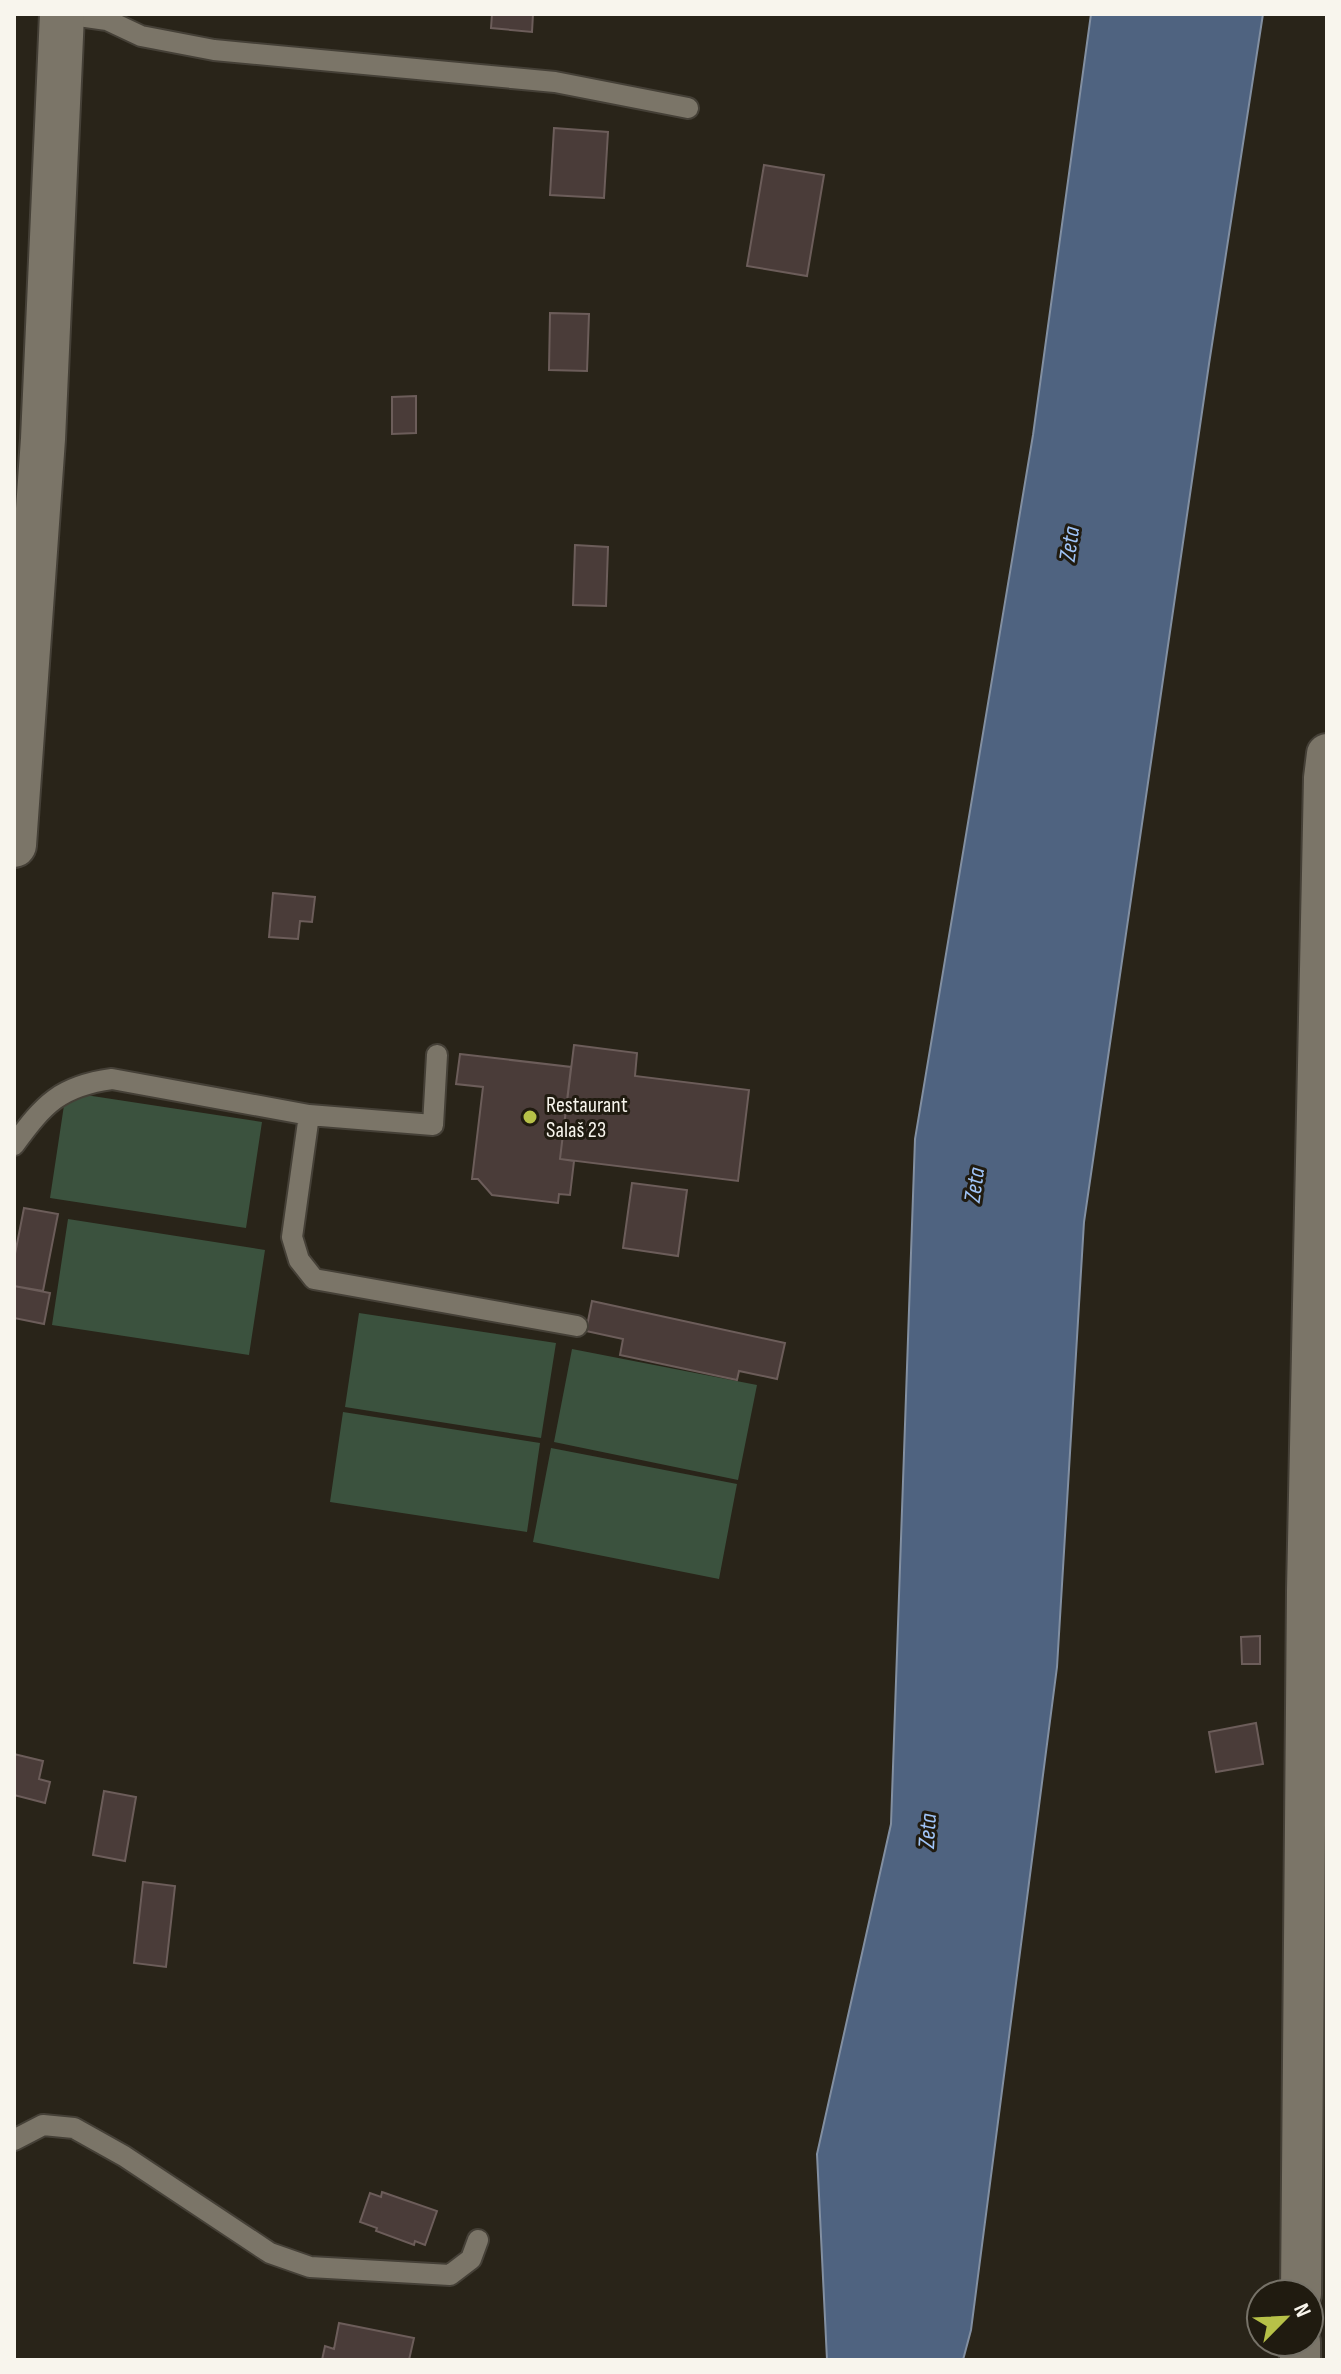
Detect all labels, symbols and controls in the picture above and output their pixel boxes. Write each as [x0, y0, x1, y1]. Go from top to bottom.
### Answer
water label: Zeta [1053, 524, 1086, 565]
place label: Restaurant Salaš 23 [546, 1092, 628, 1144]
marker: Restaurant Salaš 23 [521, 1108, 539, 1126]
water label: Zeta [958, 1165, 991, 1206]
water label: Zeta [912, 1812, 943, 1850]
north arrow [1245, 2278, 1325, 2358]
text: N [1287, 2300, 1317, 2321]

